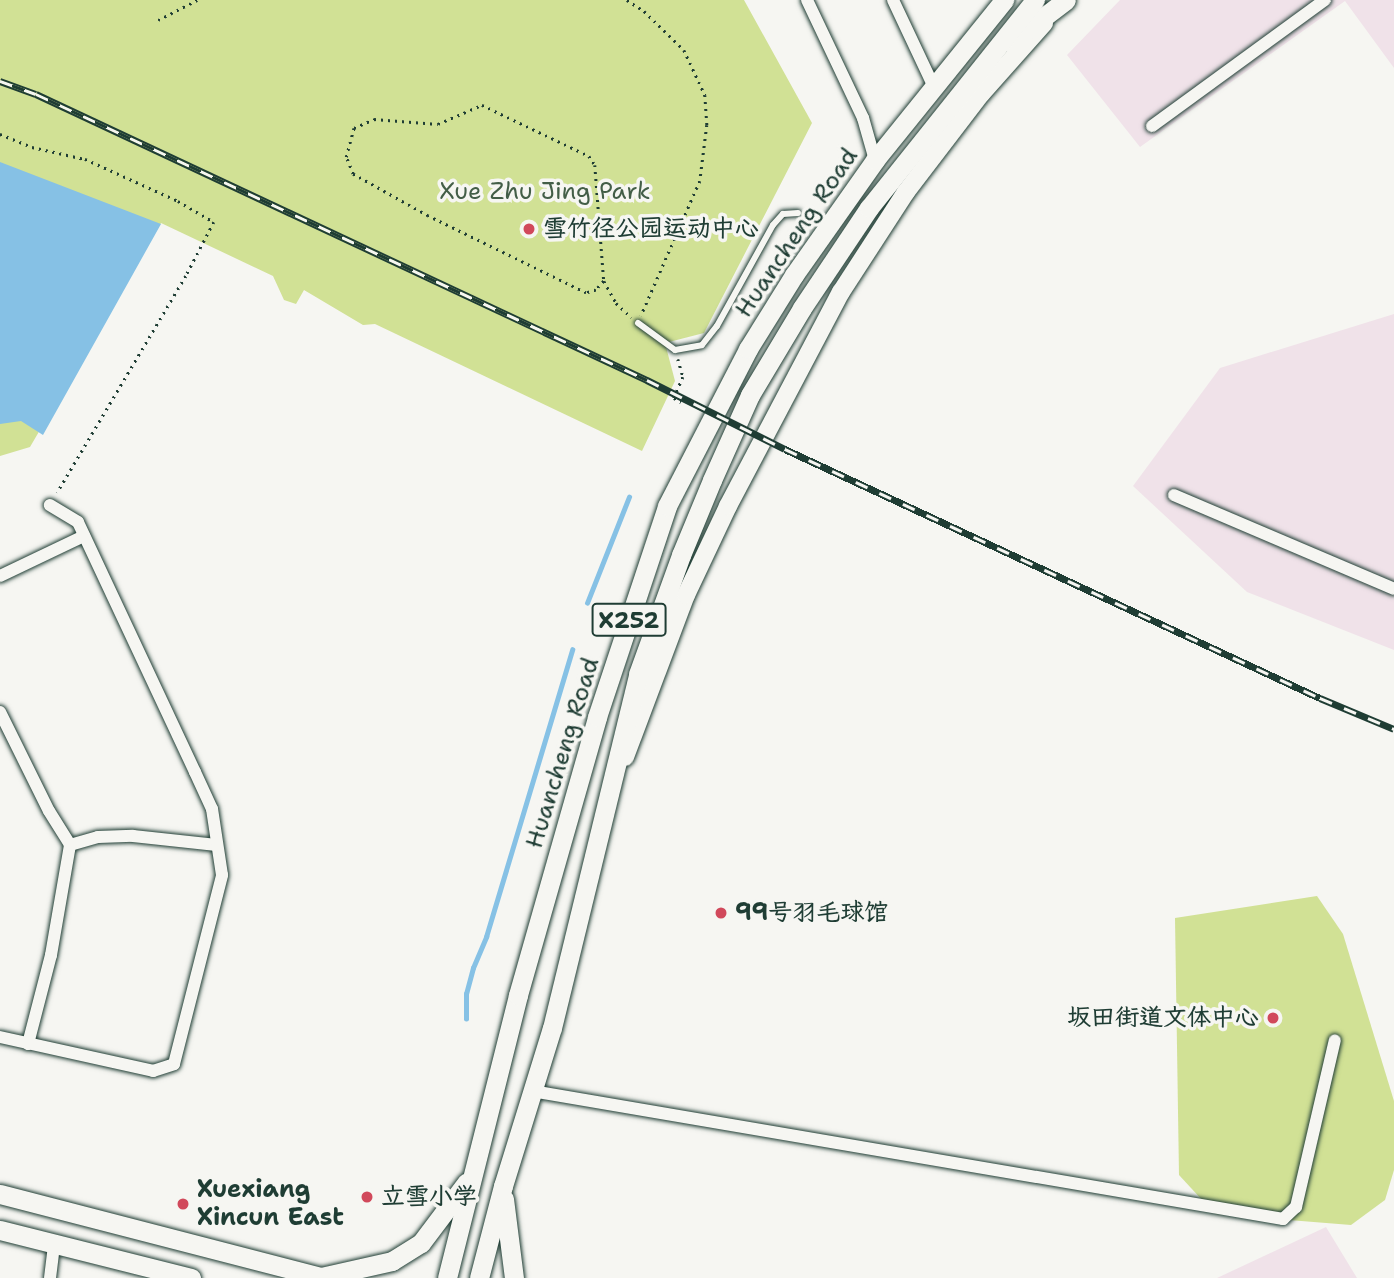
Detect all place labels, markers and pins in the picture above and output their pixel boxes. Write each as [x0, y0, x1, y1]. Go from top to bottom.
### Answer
place label: 雪竹径公园运动中心 [543, 215, 759, 243]
marker: 雪竹径公园运动中心 [521, 221, 537, 237]
place label: 99号羽毛球馆 [735, 899, 888, 927]
marker: 99号羽毛球馆 [713, 905, 729, 921]
place label: 坂田街道文体中心 [1067, 1004, 1259, 1032]
marker: 坂田街道文体中心 [1265, 1010, 1281, 1026]
place label: Xuexiang Xincun East [197, 1176, 344, 1232]
place label: 立雪小学 [381, 1183, 477, 1211]
marker: 立雪小学 [359, 1189, 375, 1205]
marker: Xuexiang Xincun East [175, 1196, 191, 1212]

